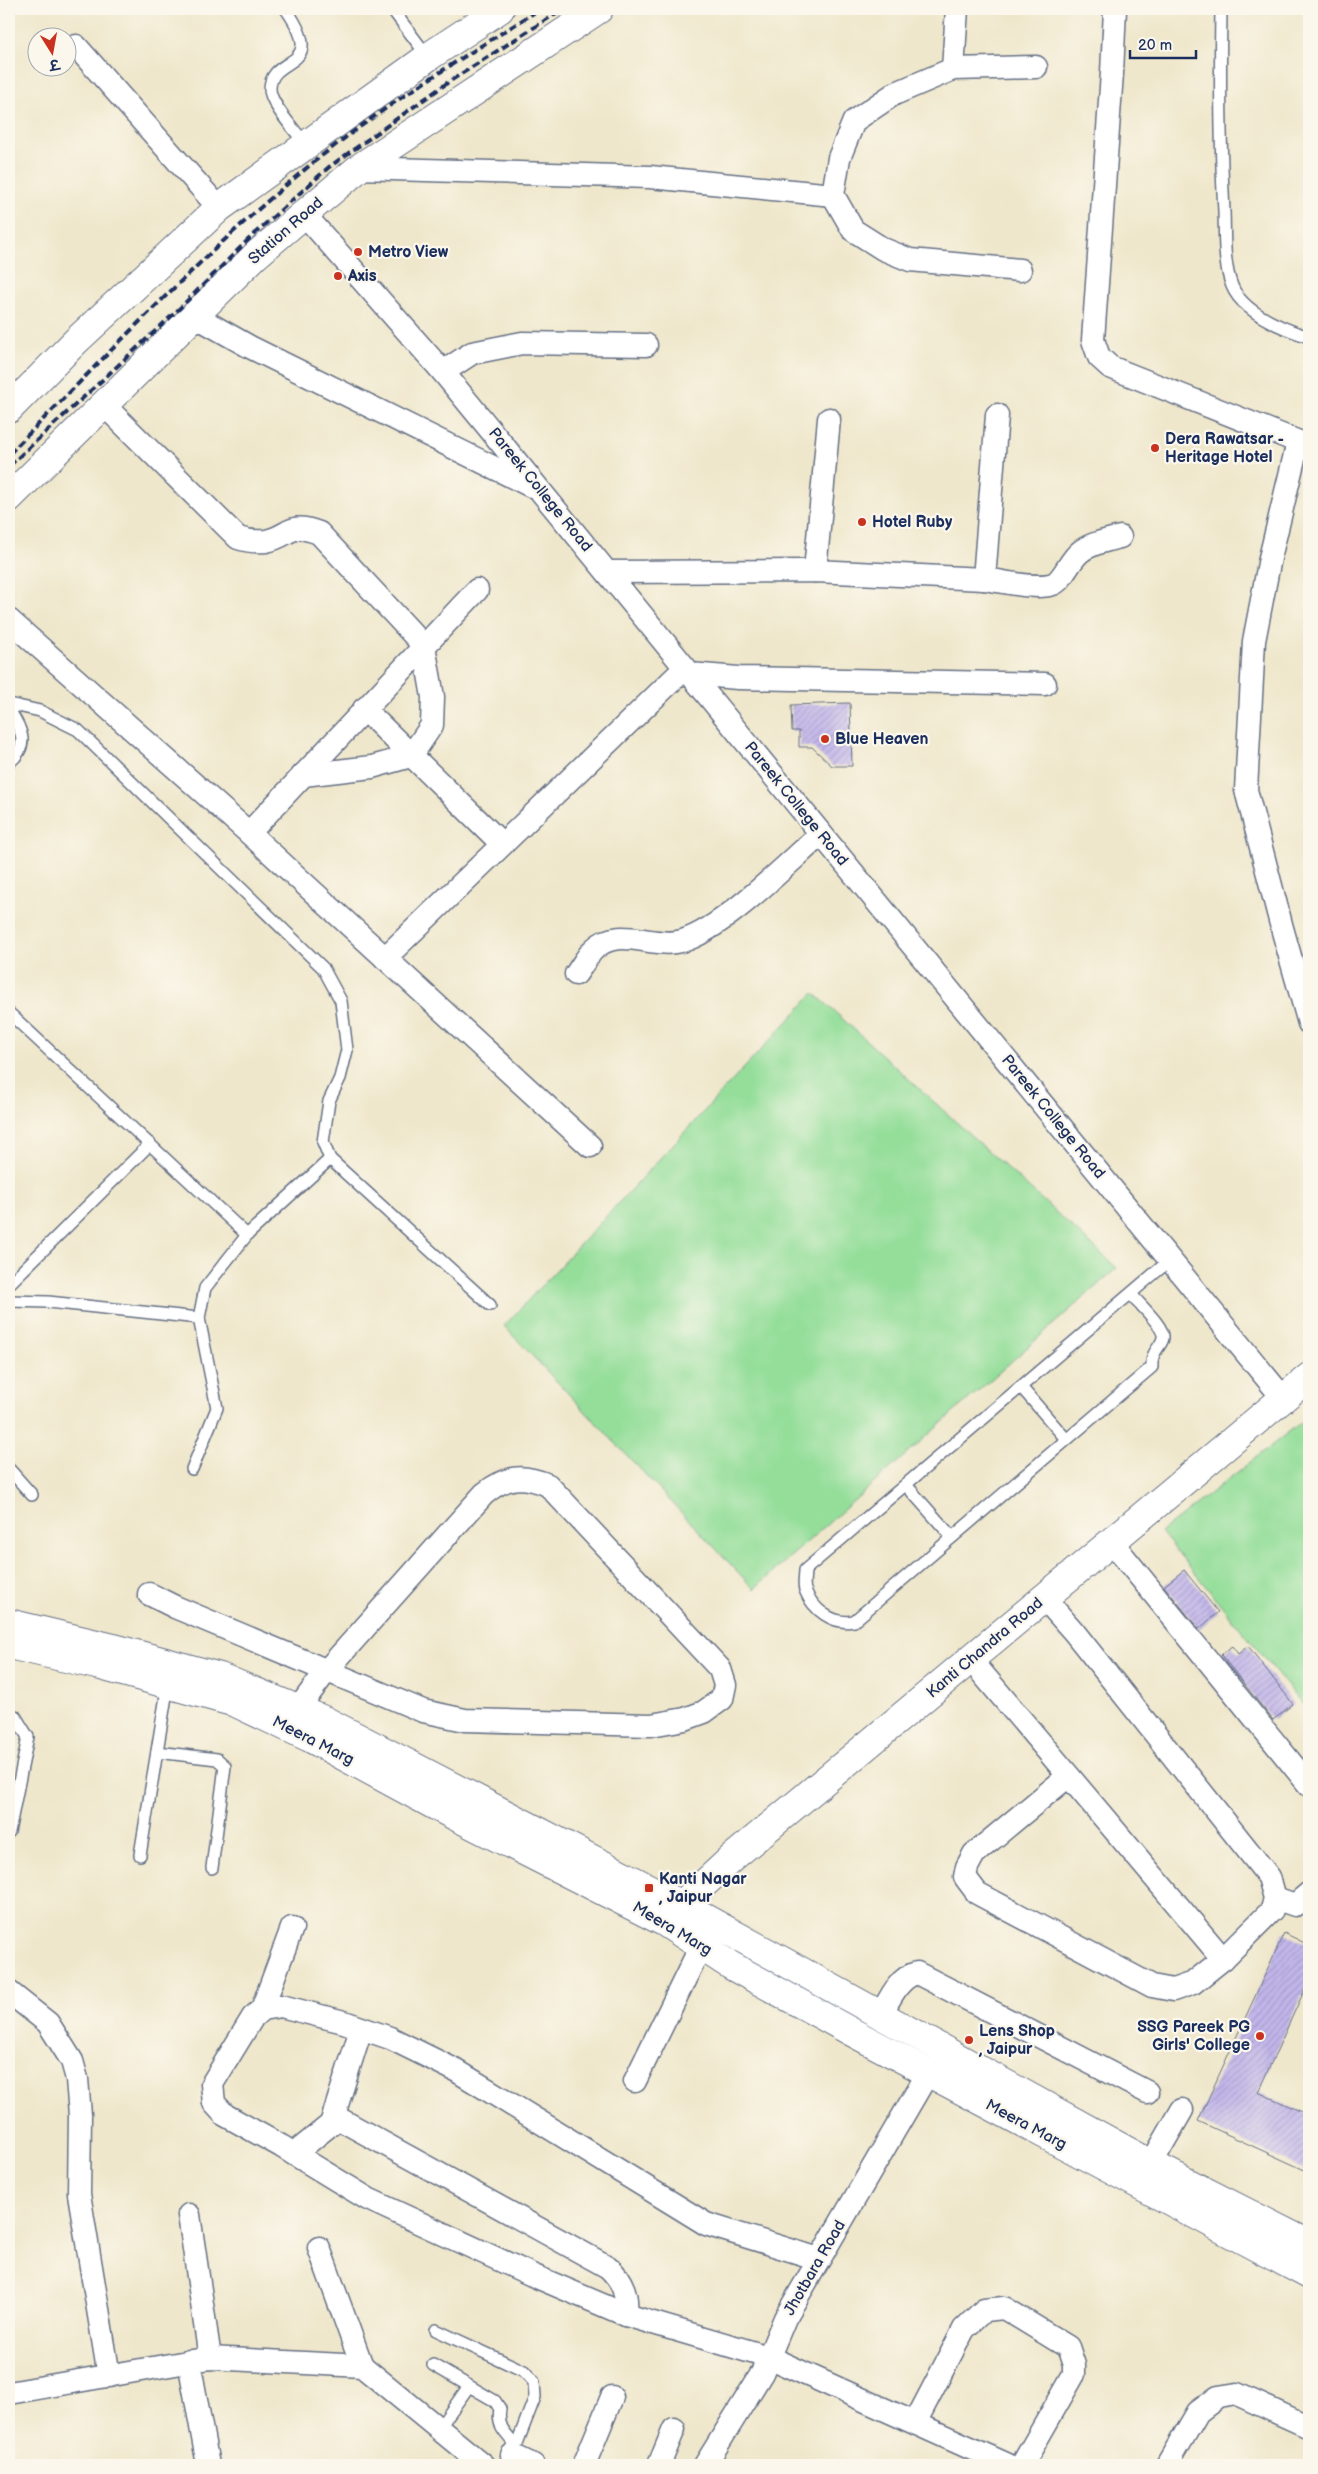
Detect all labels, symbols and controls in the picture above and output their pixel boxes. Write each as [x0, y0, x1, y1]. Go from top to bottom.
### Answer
north arrow [28, 28, 78, 78]
scale bar [1130, 28, 1197, 60]
text: 20 m [1138, 36, 1172, 55]
text: उ [47, 55, 63, 74]
street label: Station Road [245, 193, 327, 269]
place label: Metro View [368, 243, 449, 262]
marker: Metro View [352, 246, 364, 258]
place label: Axis [347, 267, 377, 286]
marker: Axis [332, 270, 344, 282]
street label: Pareek College Road [484, 424, 596, 556]
place label: Dera Rawatsar - Heritage Hotel [1165, 430, 1284, 467]
marker: Dera Rawatsar - Heritage Hotel [1149, 442, 1161, 454]
place label: Hotel Ruby [872, 513, 953, 532]
marker: Hotel Ruby [856, 516, 868, 528]
place label: Blue Heaven [835, 730, 929, 749]
marker: Blue Heaven [819, 733, 831, 745]
street label: Pareek College Road [740, 738, 852, 870]
street label: Pareek College Road [997, 1051, 1109, 1183]
street label: Kanti Chandra Road [923, 1594, 1047, 1702]
street label: Meera Marg [269, 1712, 357, 1770]
place label: Kanti Nagar , Jaipur [658, 1870, 747, 1907]
marker: Kanti Nagar , Jaipur [643, 1882, 655, 1894]
street label: Meera Marg [629, 1898, 715, 1960]
place label: SSG Pareek PG Girls' College [1137, 2018, 1250, 2055]
place label: Lens Shop , Jaipur [978, 2022, 1055, 2059]
marker: SSG Pareek PG Girls' College [1254, 2030, 1266, 2042]
marker: Lens Shop , Jaipur [963, 2034, 975, 2046]
street label: Meera Marg [982, 2096, 1070, 2154]
street label: Jhotbara Road [780, 2217, 850, 2319]

